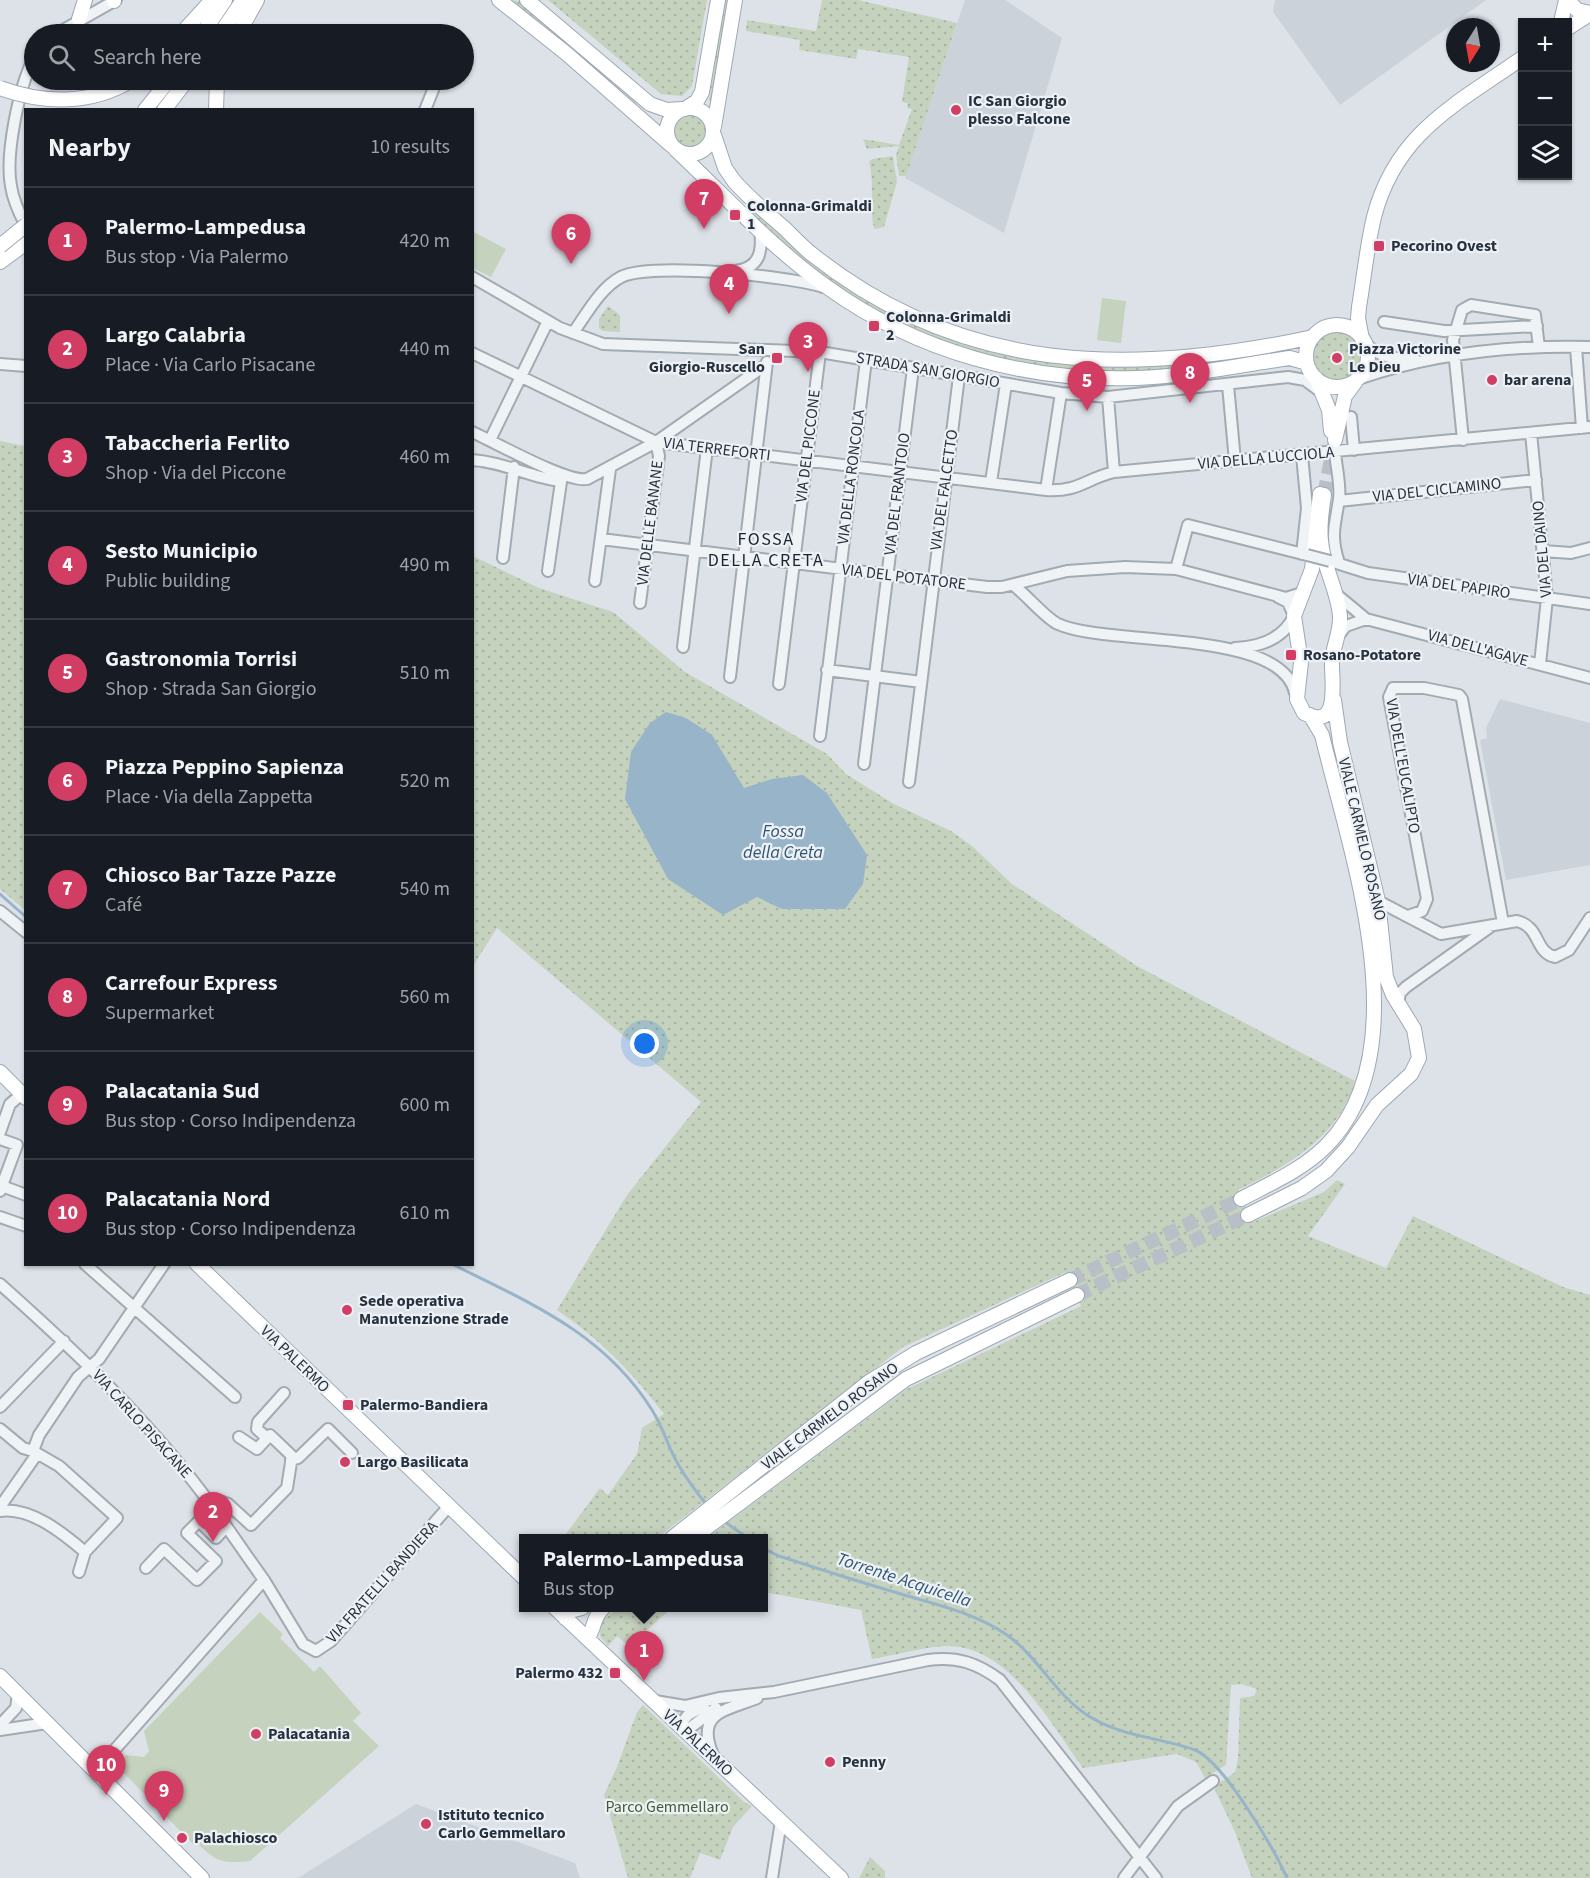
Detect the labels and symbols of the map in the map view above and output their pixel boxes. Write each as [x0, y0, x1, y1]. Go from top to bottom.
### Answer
north arrow [1446, 18, 1500, 72]
place label: IC San Giorgio plesso Falcone [968, 90, 1070, 130]
marker: IC San Giorgio plesso Falcone [949, 103, 963, 117]
pin: 7 [684, 180, 724, 229]
place label: Colonna-Grimaldi 1 [747, 195, 872, 235]
marker: Colonna-Grimaldi 1 [728, 208, 742, 222]
pin: 6 [552, 214, 590, 264]
place label: Pecorino Ovest [1391, 235, 1497, 257]
marker: Pecorino Ovest [1372, 239, 1386, 253]
pin: 4 [710, 264, 748, 314]
place label: Colonna-Grimaldi 2 [886, 306, 1011, 346]
marker: Colonna-Grimaldi 2 [867, 319, 881, 333]
pin: 3 [788, 322, 828, 372]
place label: San Giorgio-Ruscello [649, 338, 765, 378]
place label: Piazza Victorine Le Dieu [1349, 338, 1461, 378]
street label: STRADA SAN GIORGIO [854, 347, 1002, 393]
marker: San Giorgio-Ruscello [770, 351, 784, 365]
marker: Piazza Victorine Le Dieu [1330, 351, 1344, 365]
pin: 8 [1170, 354, 1210, 403]
pin: 5 [1068, 362, 1106, 411]
place label: bar arena [1504, 369, 1572, 391]
marker: bar arena [1485, 373, 1499, 387]
street label: VIA DEL PICCONE [790, 388, 826, 504]
street label: VIA DELLA RONCOLA [832, 408, 870, 546]
street label: VIA DEL FALCETTO [925, 428, 963, 552]
street label: VIA TERREFORTI [662, 431, 772, 467]
street label: VIA DEL FRANTOIO [879, 432, 915, 556]
street label: VIA DELLA LUCCIOLA [1197, 441, 1335, 475]
street label: VIA DELLE BANANE [631, 459, 669, 587]
street label: VIA DEL CICLAMINO [1372, 472, 1502, 508]
street label: VIA DEL DAINO [1527, 500, 1557, 598]
district label: FOSSA DELLA CRETA [708, 527, 824, 573]
street label: VIA DEL POTATORE [841, 558, 967, 596]
street label: VIA DEL PAPIRO [1406, 568, 1512, 604]
street label: VIA DELL'AGAVE [1425, 624, 1531, 672]
place label: Rosano-Potatore [1303, 644, 1421, 666]
marker: Rosano-Potatore [1284, 648, 1298, 662]
street label: VIA DELL'EUCALIPTO [1380, 697, 1426, 835]
street label: VIALE CARMELO ROSANO [1333, 755, 1391, 923]
water label: Fossa della Creta [743, 819, 823, 865]
your location [630, 1029, 659, 1058]
place label: Sede operativa Manutenzione Strade [359, 1290, 509, 1330]
marker: Sede operativa Manutenzione Strade [340, 1303, 354, 1317]
street label: VIA PALERMO [255, 1320, 335, 1398]
street label: VIALE CARMELO ROSANO [757, 1357, 903, 1475]
street label: VIA CARLO PISACANE [87, 1365, 197, 1483]
place label: Palermo-Bandiera [360, 1394, 488, 1416]
marker: Palermo-Bandiera [341, 1398, 355, 1412]
place label: Largo Basilicata [357, 1451, 469, 1473]
marker: Largo Basilicata [338, 1455, 352, 1469]
pin: 2 [194, 1492, 232, 1542]
street label: VIA FRATELLI BANDIERA [321, 1516, 443, 1648]
water label: Torrente Acquicella [834, 1546, 975, 1614]
pin: 1 [624, 1632, 664, 1681]
place label: Palermo 432 [515, 1662, 603, 1684]
marker: Palermo 432 [608, 1666, 622, 1680]
street label: VIA PALERMO [658, 1705, 738, 1781]
place label: Palacatania [268, 1723, 350, 1745]
marker: Palacatania [249, 1727, 263, 1741]
pin: 10 [86, 1746, 126, 1795]
place label: Penny [842, 1751, 887, 1773]
marker: Penny [823, 1755, 837, 1769]
pin: 9 [144, 1772, 184, 1821]
park label: Parco Gemmellaro [605, 1796, 729, 1818]
place label: Istituto tecnico Carlo Gemmellaro [438, 1804, 566, 1844]
marker: Istituto tecnico Carlo Gemmellaro [419, 1817, 433, 1831]
place label: Palachiosco [194, 1827, 277, 1849]
marker: Palachiosco [175, 1831, 189, 1845]

